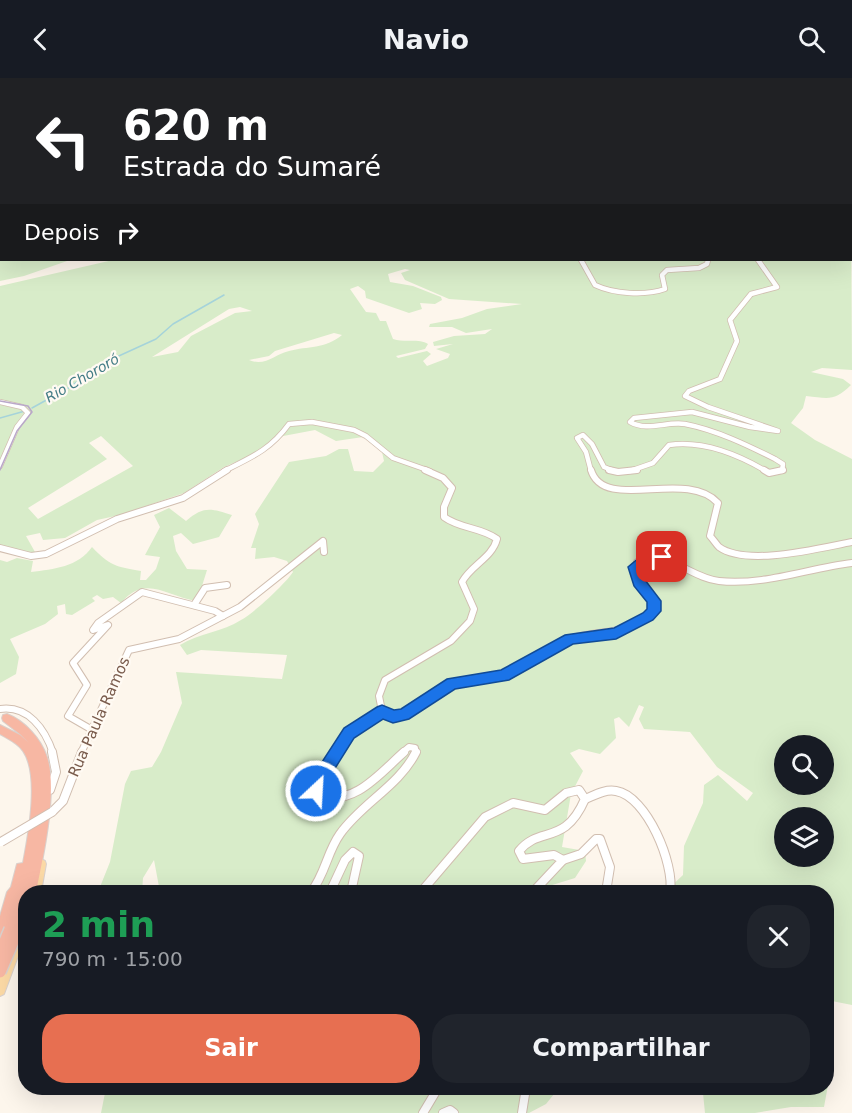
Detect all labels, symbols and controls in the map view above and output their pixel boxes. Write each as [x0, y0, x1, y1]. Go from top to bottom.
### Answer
icon: back [24, 23, 57, 56]
icon: search [795, 23, 828, 56]
text: Navio [383, 24, 469, 55]
text: 620 m [123, 101, 269, 150]
icon: left [24, 102, 102, 180]
text: Estrada do Sumaré [123, 151, 381, 182]
icon: right [111, 216, 144, 249]
text: Depois [24, 220, 99, 245]
water label: Rio Chororó [42, 350, 122, 406]
pin [636, 531, 687, 582]
icon: arrive [645, 540, 678, 573]
street label: Rua Paula Ramos [64, 654, 134, 780]
map controls [774, 735, 834, 867]
button: search [774, 735, 834, 795]
position arrow [284, 759, 348, 823]
button: layers [774, 807, 834, 867]
text: 2 min [42, 904, 155, 945]
button: close [747, 905, 810, 968]
text: 790 m · 15:00 [42, 947, 183, 971]
button: Sair [42, 1014, 420, 1083]
button: Compartilhar [432, 1014, 810, 1083]

